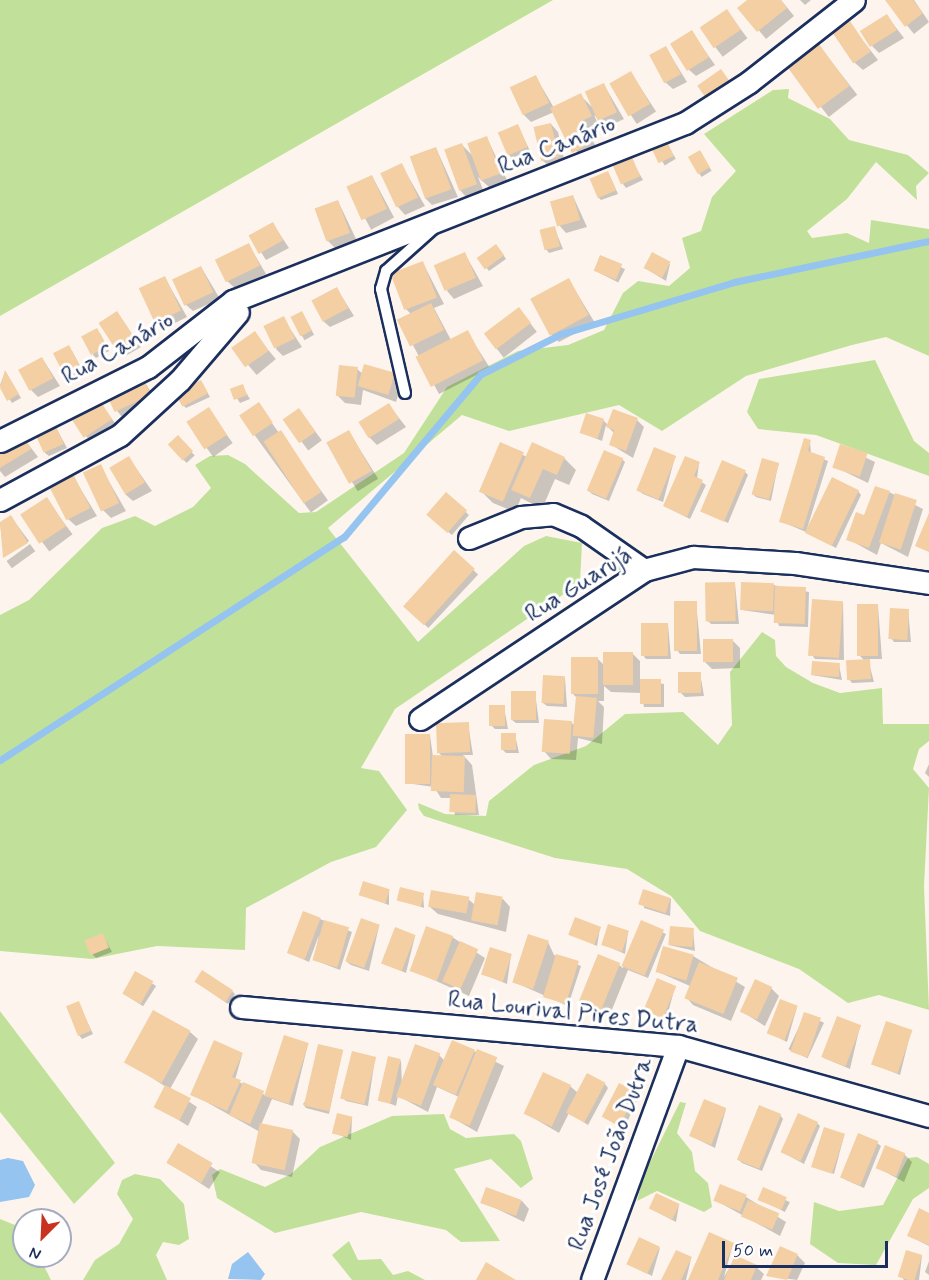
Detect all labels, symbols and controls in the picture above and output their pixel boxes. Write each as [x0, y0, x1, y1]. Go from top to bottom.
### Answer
street label: Rua Canário [495, 111, 619, 181]
street label: Rua Canário [58, 307, 178, 391]
street label: Rua Guarujá [520, 541, 638, 629]
street label: Rua Lourival Pires Dutra [451, 986, 695, 1040]
street label: Rua José João Dutra [563, 1053, 659, 1255]
north arrow [12, 1208, 72, 1268]
scale bar [725, 1229, 892, 1267]
text: 50 m [733, 1239, 773, 1263]
text: N [26, 1241, 44, 1265]

